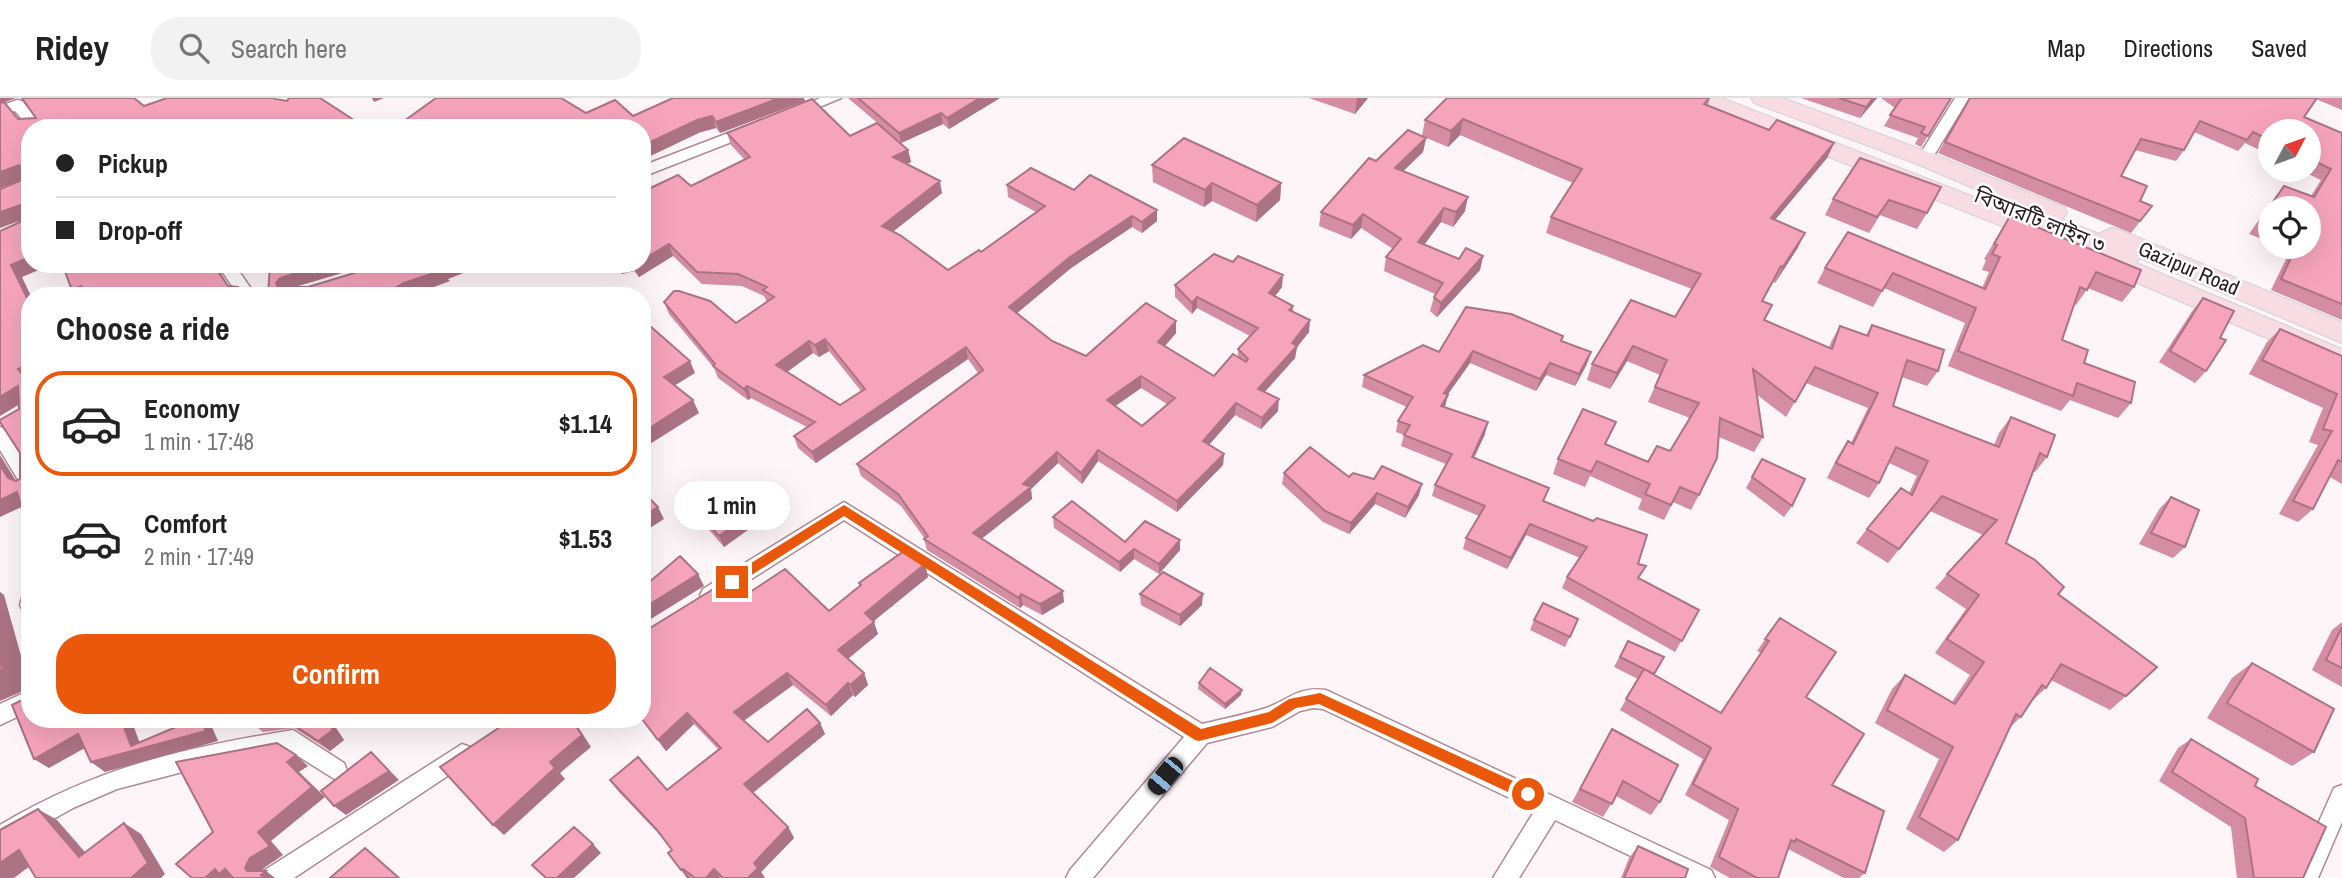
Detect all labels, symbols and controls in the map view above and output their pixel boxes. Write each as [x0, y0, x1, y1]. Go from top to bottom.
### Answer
search box [151, 17, 641, 80]
text: Ridey [35, 26, 109, 70]
icon: search [175, 29, 213, 67]
text: Search here [231, 31, 347, 66]
text: Map [2047, 32, 2085, 64]
text: Directions [2123, 32, 2213, 64]
text: Saved [2251, 32, 2307, 64]
north arrow [2258, 119, 2320, 182]
map controls [2258, 119, 2321, 259]
text: Pickup [98, 146, 168, 181]
street label: বিআরটি লাইন ৩ [1969, 180, 2110, 259]
button: locate [2258, 196, 2321, 259]
text: Drop-off [98, 213, 182, 248]
street label: Gazipur Road [2134, 234, 2244, 302]
text: Choose a ride [56, 307, 230, 350]
text: Economy [144, 391, 240, 426]
icon: car [60, 392, 123, 455]
text: $1.14 [559, 406, 612, 441]
text: 1 min · 17:48 [144, 426, 254, 457]
callout: 1 min [674, 480, 790, 530]
text: 1 min [707, 490, 757, 521]
text: Comfort [144, 506, 227, 541]
icon: car [60, 507, 123, 570]
text: $1.53 [559, 521, 612, 556]
text: 2 min · 17:49 [144, 541, 254, 572]
route end [716, 566, 748, 598]
button: Confirm [56, 634, 616, 714]
car [1144, 753, 1187, 799]
route start [1512, 778, 1544, 810]

